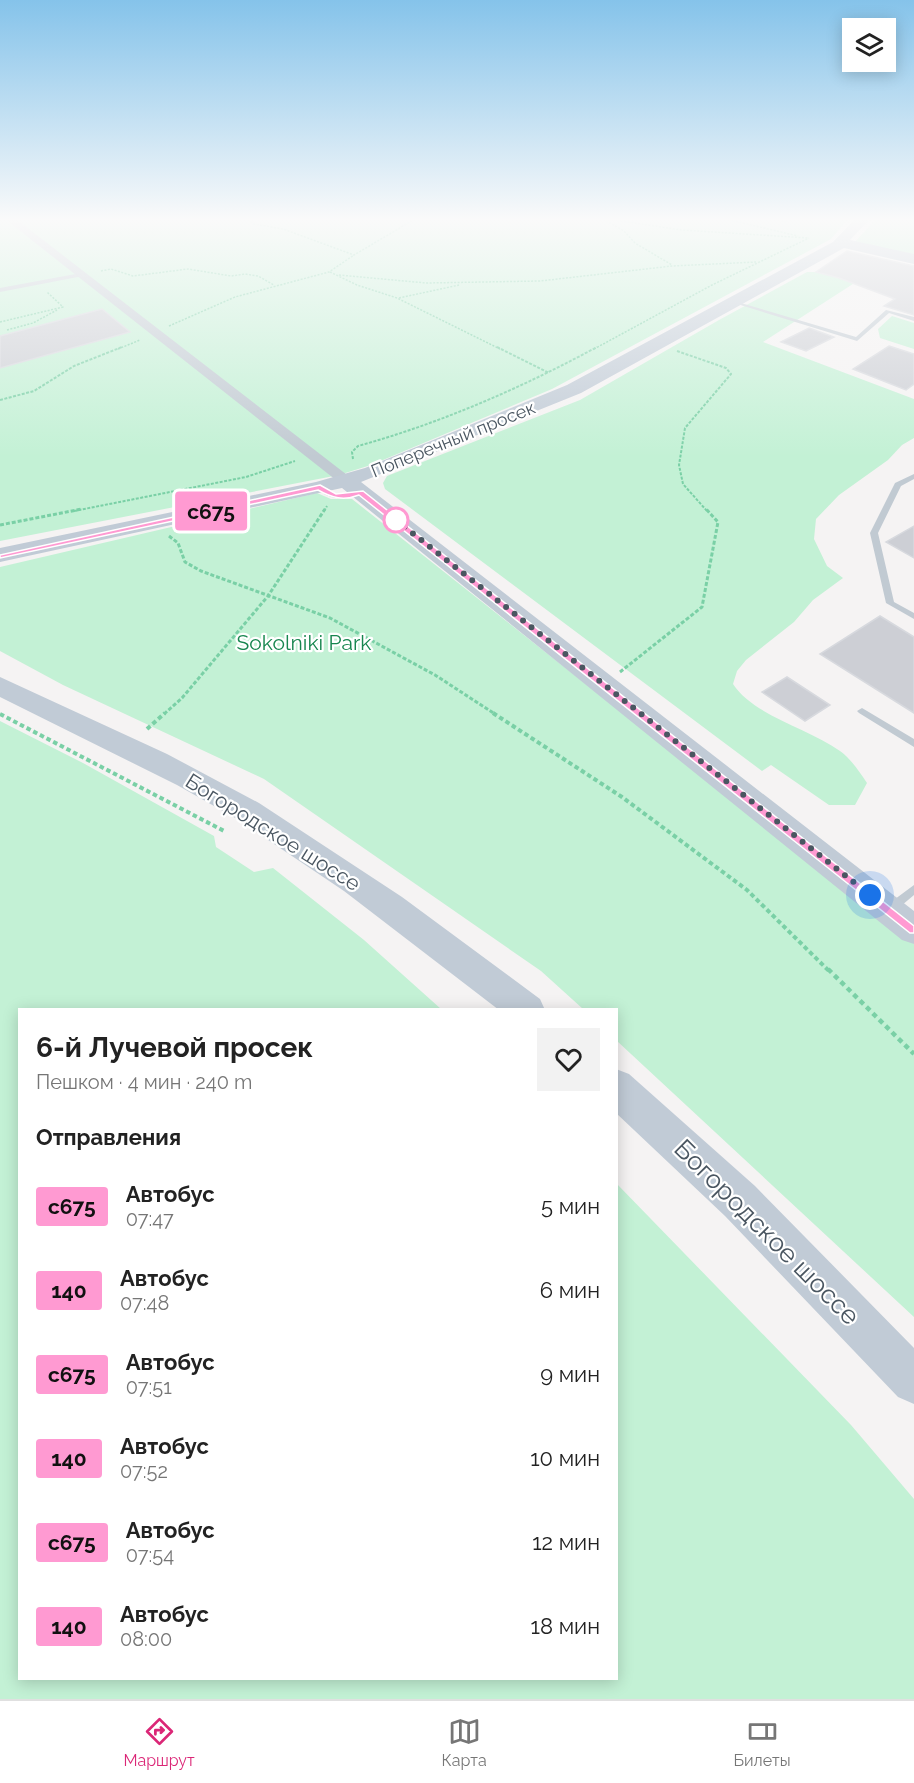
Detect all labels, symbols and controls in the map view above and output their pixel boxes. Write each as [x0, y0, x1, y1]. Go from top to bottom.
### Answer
map controls [842, 18, 896, 72]
button: layers [842, 18, 896, 72]
street label: Поперечный просек [368, 396, 538, 482]
line badge: с675 [169, 492, 253, 530]
text: с675 [187, 499, 235, 524]
unlabelled marker [383, 507, 409, 533]
park label: Sokolniki Park [237, 630, 371, 655]
street label: Богородское шоссе [181, 768, 365, 896]
your location [855, 880, 885, 910]
button: heart [537, 1028, 600, 1091]
text: 6-й Лучевой просек [36, 1031, 313, 1064]
text: Пешком · 4 мин · 240 m [36, 1070, 252, 1094]
text: Отправления [36, 1124, 181, 1150]
street label: Богородское шоссе [668, 1133, 866, 1331]
text: Автобус [126, 1181, 215, 1207]
text: 5 мин [541, 1193, 600, 1219]
text: с675 [48, 1194, 96, 1219]
text: 07:47 [126, 1207, 174, 1231]
text: Автобус [120, 1265, 209, 1291]
text: 6 мин [540, 1277, 600, 1303]
text: 140 [51, 1278, 87, 1303]
text: 07:48 [120, 1291, 169, 1315]
text: Автобус [126, 1349, 215, 1375]
text: 9 мин [540, 1361, 600, 1387]
text: с675 [48, 1362, 96, 1387]
text: 07:51 [126, 1375, 172, 1399]
text: Автобус [120, 1433, 209, 1459]
text: 10 мин [530, 1445, 600, 1471]
text: 140 [51, 1446, 87, 1471]
text: 07:52 [120, 1459, 168, 1483]
text: Автобус [126, 1517, 215, 1543]
text: 12 мин [532, 1529, 600, 1555]
text: с675 [48, 1530, 96, 1555]
text: 07:54 [126, 1543, 174, 1567]
text: Автобус [120, 1601, 209, 1627]
text: 18 мин [531, 1613, 600, 1639]
text: 140 [51, 1614, 87, 1639]
text: 08:00 [120, 1627, 172, 1651]
tab: Маршрут [123, 1715, 195, 1770]
tab: Карта [442, 1715, 487, 1770]
tab: Билеты [734, 1715, 791, 1770]

